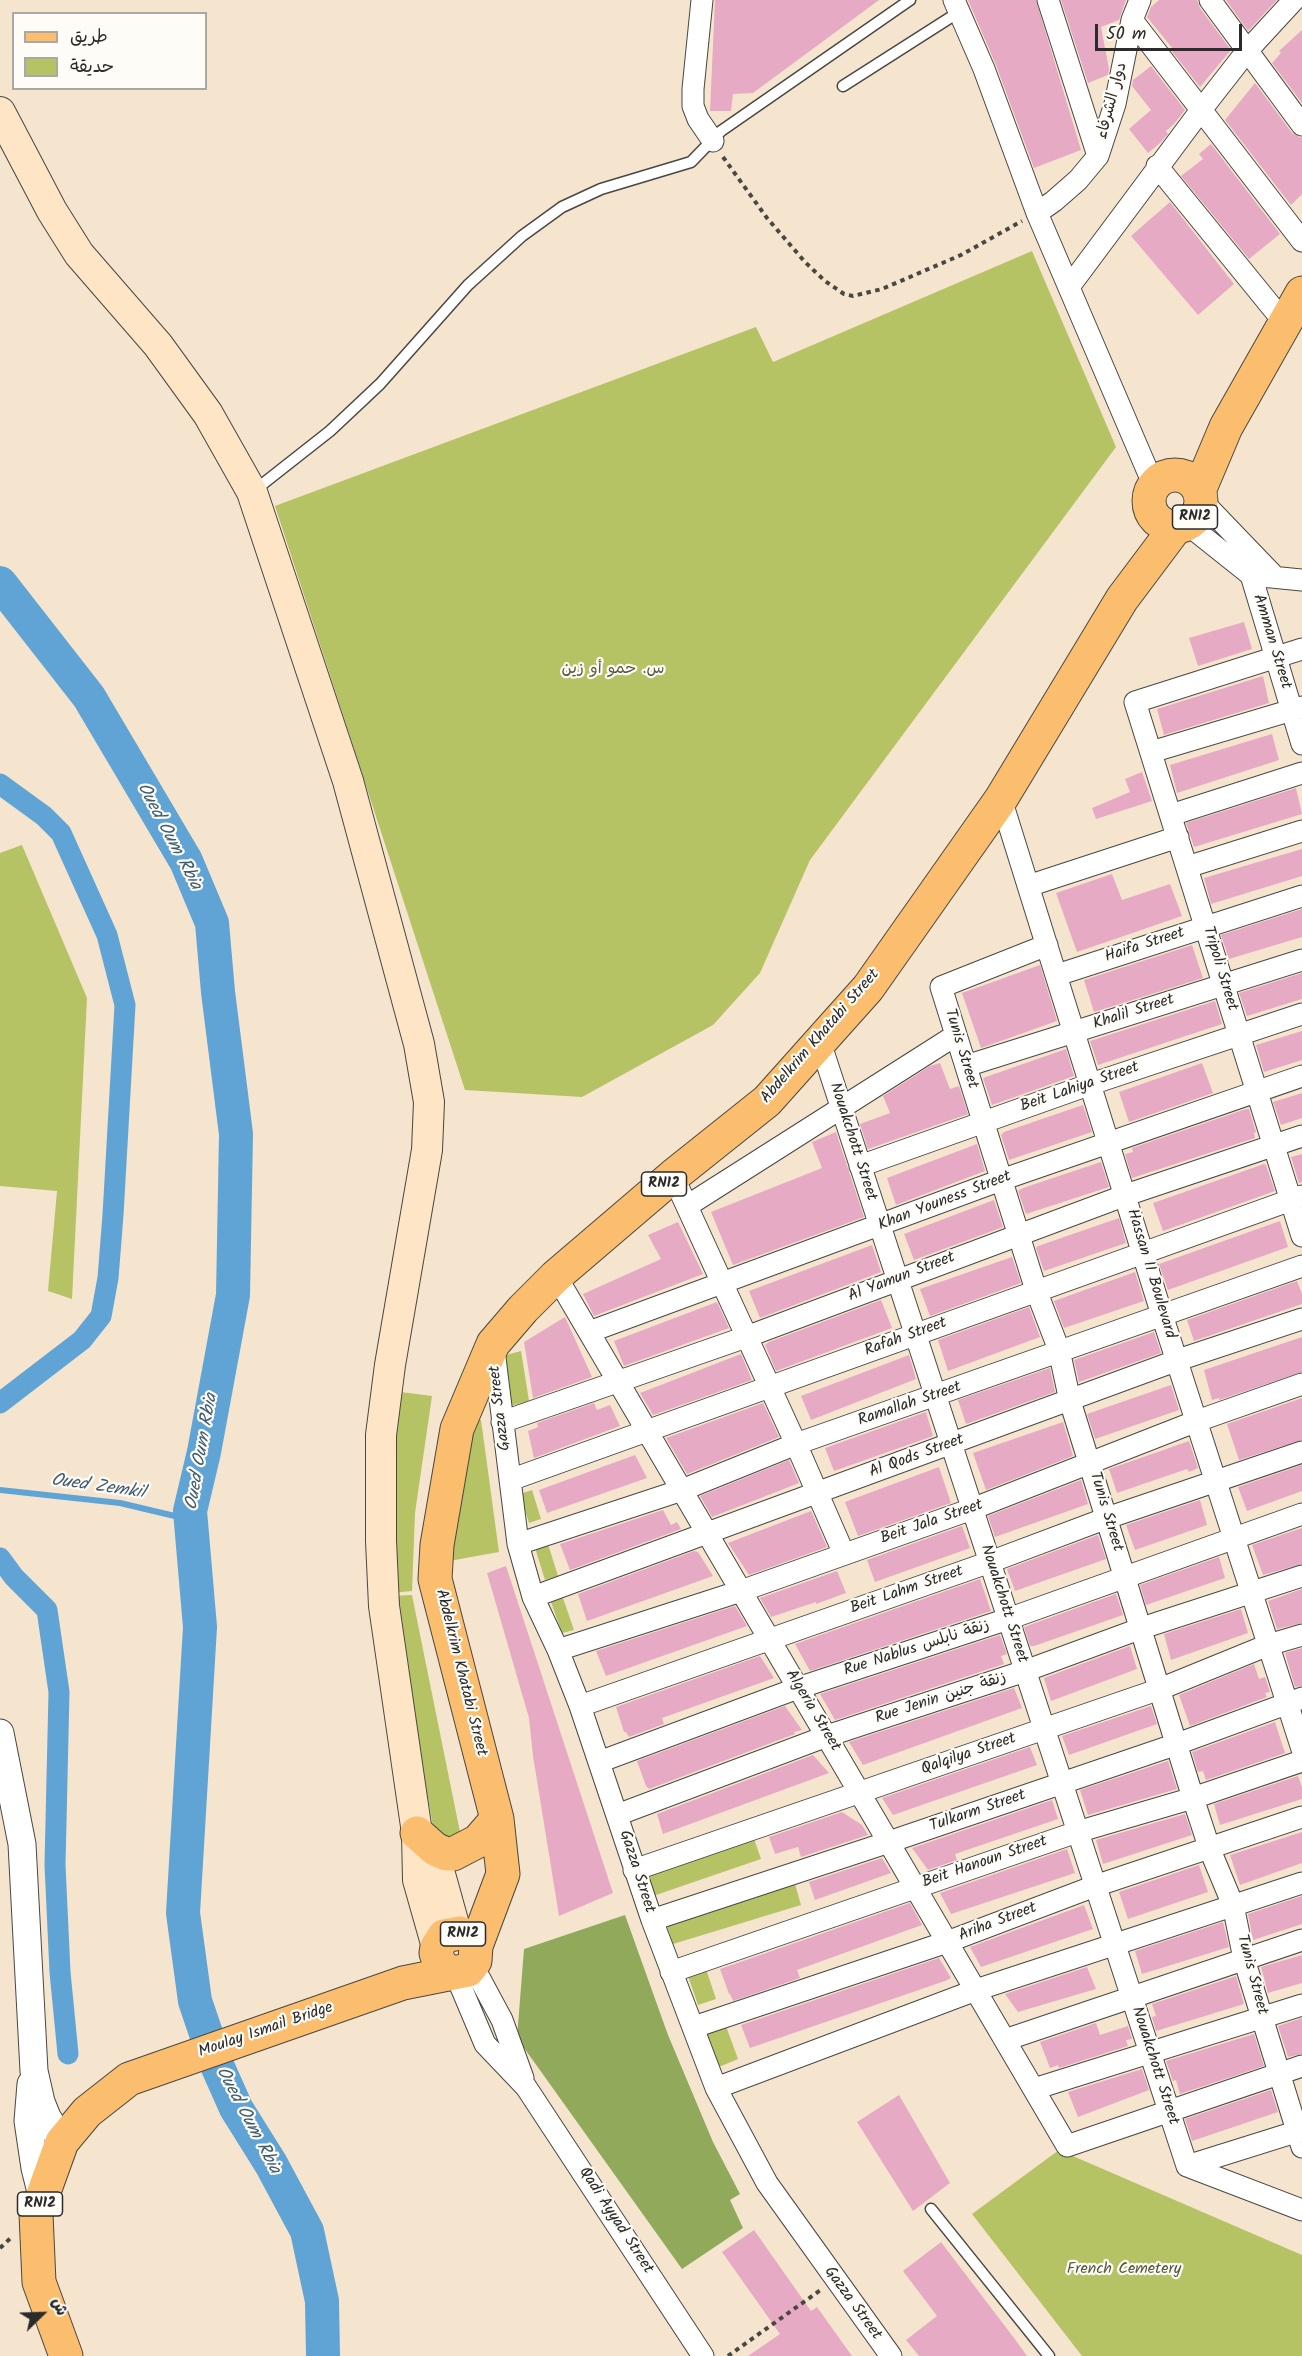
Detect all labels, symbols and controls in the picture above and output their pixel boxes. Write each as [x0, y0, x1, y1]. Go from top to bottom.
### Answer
legend [12, 12, 207, 90]
scale bar [1098, 12, 1245, 50]
text: 50 m [1106, 20, 1146, 49]
text: طريق [70, 23, 108, 52]
text: حديقة [70, 53, 114, 82]
street label: دوار الشرفاء [1094, 61, 1132, 141]
road number: RN12 [1172, 505, 1218, 529]
street label: Amman Street [1247, 592, 1295, 692]
park label: س. حمو أو زين [562, 660, 664, 680]
water label: Oued Oum Rbia [131, 780, 205, 894]
street label: Haifa Street [1103, 924, 1187, 968]
street label: Tripoli Street [1197, 924, 1241, 1014]
street label: Abdelkrim Khatabi Street [758, 966, 884, 1108]
street label: Khalil Street [1091, 991, 1177, 1035]
street label: Tunis Street [939, 1007, 981, 1091]
street label: Beit Lahiya Street [1018, 1059, 1142, 1117]
street label: Nouakchott Street [824, 1080, 880, 1204]
street label: Khan Youness Street [876, 1168, 1014, 1236]
road number: RN12 [642, 1172, 686, 1196]
street label: Hassan II Boulevard [1121, 1207, 1179, 1341]
street label: Al Yamun Street [846, 1249, 958, 1307]
street label: Rafah Street [862, 1314, 950, 1362]
street label: Gazza Street [486, 1364, 516, 1452]
street label: Ramallah Street [856, 1378, 964, 1432]
water label: Oued Oum Rbia [182, 1392, 224, 1512]
street label: Al Qods Street [867, 1431, 967, 1483]
street label: Tunis Street [1084, 1470, 1126, 1554]
water label: Oued Zemkil [50, 1471, 146, 1505]
street label: Beit Jala Street [878, 1496, 986, 1550]
street label: Nouakchott Street [975, 1542, 1031, 1666]
street label: Beit Lahm Street [848, 1563, 966, 1619]
street label: Abdelkrim Khatabi Street [430, 1588, 490, 1758]
street label: Rue Nablus زنقة نابلس [842, 1616, 992, 1682]
street label: Algeria Street [780, 1667, 844, 1755]
street label: Rue Jenin زنقة جنين [873, 1669, 1009, 1729]
street label: Qalqilya Street [919, 1730, 1019, 1780]
street label: Tulkarm Street [928, 1787, 1028, 1837]
street label: Gazza Street [614, 1828, 658, 1916]
street label: Beit Hanoun Street [920, 1833, 1050, 1893]
street label: Ariha Street [956, 1899, 1040, 1947]
road number: RN12 [440, 1922, 486, 1946]
street label: Tunis Street [1231, 1933, 1271, 2017]
street label: Moulay Ismail Bridge [196, 1999, 336, 2063]
street label: Nouakchott Street [1126, 2004, 1182, 2128]
water label: Oued Oum Rbia [210, 2064, 284, 2178]
street label: Qadi Ayyad Street [573, 2164, 657, 2278]
road number: RN12 [18, 2192, 63, 2216]
park label: French Cemetery [1067, 2260, 1181, 2280]
street label: Gazza Street [819, 2264, 885, 2344]
north arrow [12, 2284, 72, 2344]
text: ش [44, 2294, 74, 2320]

